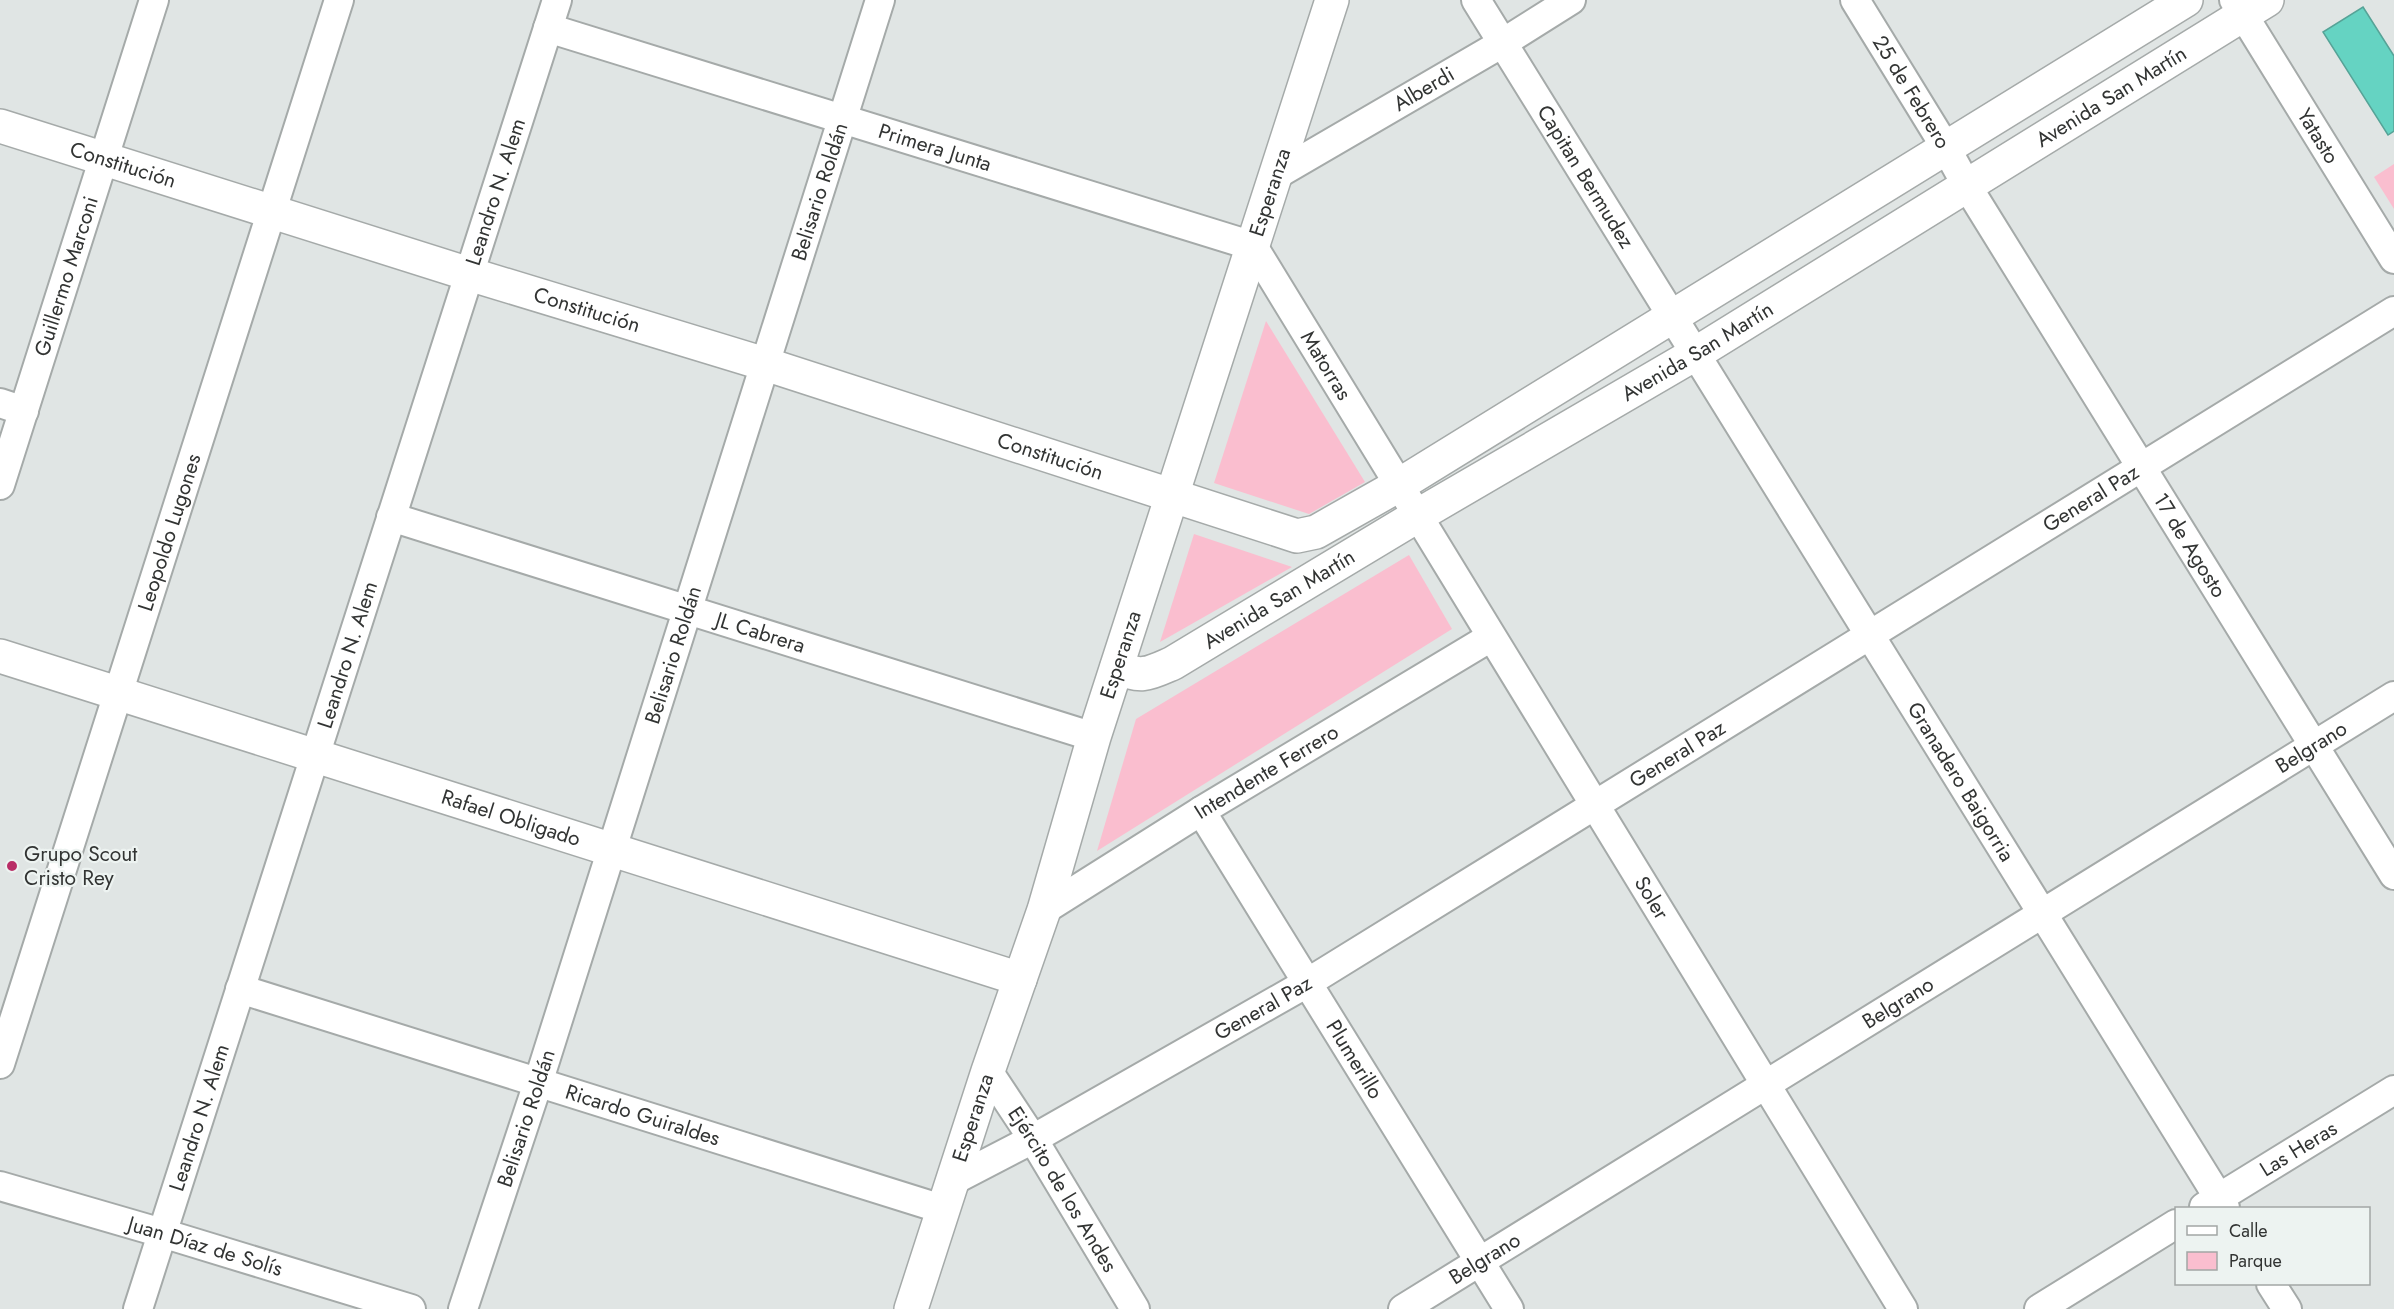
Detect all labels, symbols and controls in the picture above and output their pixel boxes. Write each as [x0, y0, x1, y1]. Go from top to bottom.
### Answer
street label: 25 de Febrero [1865, 30, 1958, 154]
street label: Avenida San Martín [2030, 38, 2192, 155]
street label: Alberdi [1388, 59, 1460, 119]
street label: Capitan Bermudez [1530, 99, 1642, 255]
street label: Yatasto [2290, 103, 2347, 170]
street label: Leandro N. Alem [458, 114, 533, 269]
street label: Primera Junta [875, 116, 995, 179]
street label: Belisario Roldán [784, 119, 855, 264]
street label: Constitución [66, 134, 180, 196]
street label: Esperanza [1242, 144, 1298, 240]
street label: Guillermo Marconi [27, 192, 106, 360]
street label: Constitución [530, 279, 644, 340]
street label: Avenida San Martín [1616, 294, 1779, 409]
street label: Matorras [1293, 325, 1359, 406]
street label: Constitución [993, 425, 1107, 487]
street label: Leopoldo Lugones [130, 450, 209, 615]
street label: General Paz [2037, 457, 2145, 540]
street label: 17 de Agosto [2146, 487, 2234, 604]
street label: Avenida San Martín [1198, 542, 1361, 656]
street label: Leandro N. Alem [310, 577, 385, 732]
street label: Belisario Roldán [637, 582, 709, 728]
street label: JL Cabrera [709, 604, 809, 661]
street label: Esperanza [1092, 607, 1149, 703]
street label: Granadero Baigorria [1900, 696, 2022, 868]
street label: General Paz [1624, 713, 1732, 795]
street label: Belgrano [2270, 714, 2353, 781]
street label: Intendente Ferrero [1189, 717, 1344, 826]
street label: Rafael Obligado [438, 782, 584, 854]
place label: Grupo Scout Cristo Rey [24, 839, 137, 893]
marker: Grupo Scout Cristo Rey [5, 859, 19, 873]
street label: Soler [1627, 870, 1677, 926]
street label: General Paz [1209, 968, 1318, 1048]
street label: Belgrano [1856, 969, 1940, 1036]
street label: Plumerillo [1319, 1014, 1391, 1105]
street label: Leandro N. Alem [162, 1040, 237, 1195]
street label: Belisario Roldán [490, 1046, 563, 1191]
street label: Esperanza [945, 1070, 1001, 1166]
street label: Ricardo Guiraldes [562, 1077, 724, 1154]
street label: Ejército de los Andes [1001, 1101, 1125, 1278]
street label: Las Heras [2254, 1113, 2343, 1184]
legend [2175, 1207, 2370, 1285]
street label: Juan Díaz de Solís [122, 1208, 286, 1284]
text: Calle [2229, 1218, 2268, 1244]
street label: Belgrano [1443, 1225, 1526, 1292]
text: Parque [2229, 1248, 2282, 1274]

